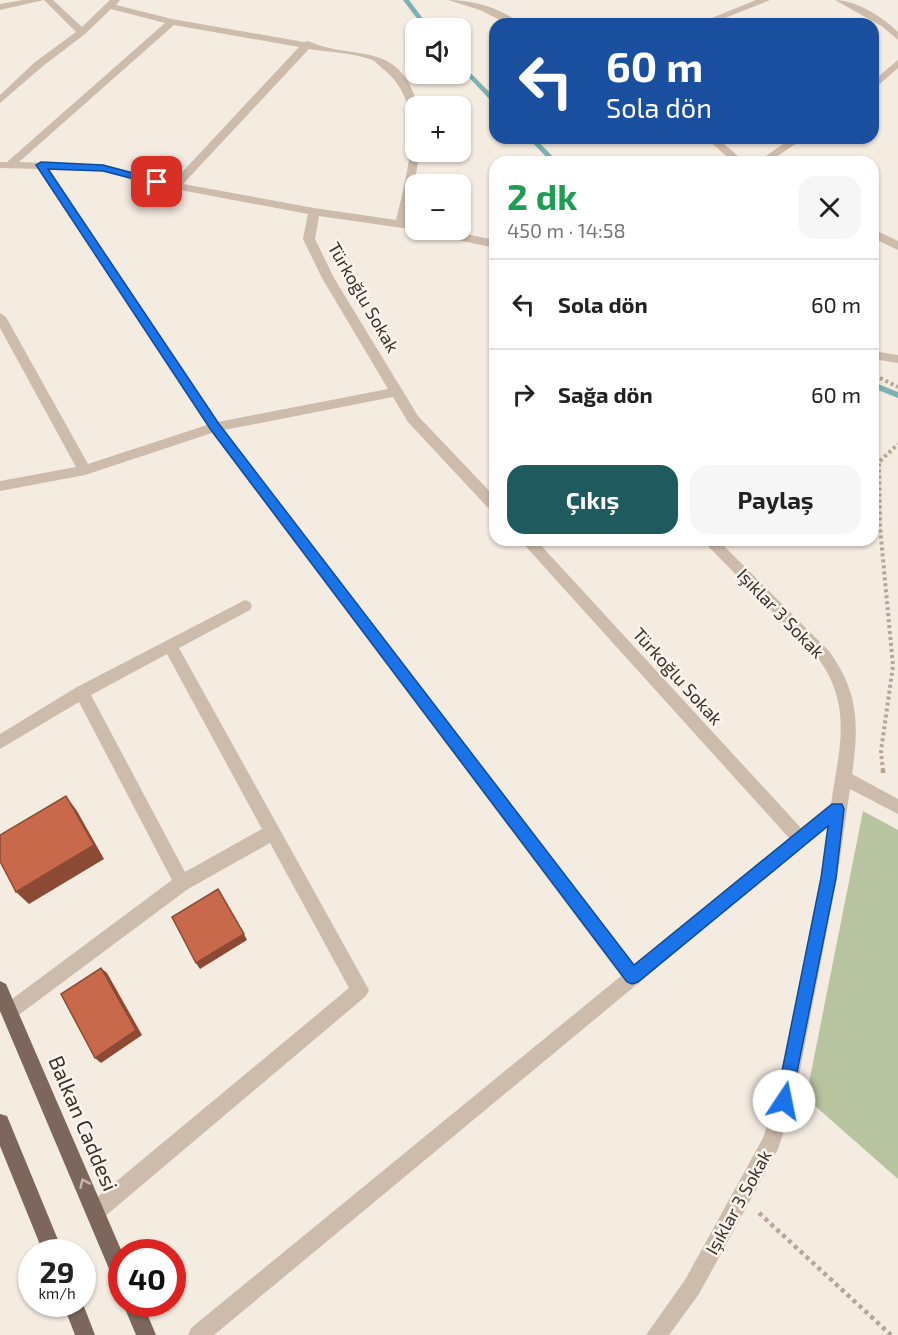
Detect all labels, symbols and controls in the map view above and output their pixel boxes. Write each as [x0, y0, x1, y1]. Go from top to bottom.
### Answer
map controls [405, 18, 471, 240]
button: sound [405, 18, 471, 84]
text: 60 m [606, 40, 703, 90]
icon: left [507, 42, 585, 120]
text: Sola dön [606, 91, 712, 123]
button: + [405, 96, 471, 162]
pin [131, 156, 182, 207]
icon: arrive [140, 165, 173, 198]
button: − [405, 174, 471, 240]
text: 2 dk [507, 174, 577, 217]
button: close [798, 176, 861, 239]
text: 450 m · 14:58 [507, 218, 626, 242]
street label: Türkoğlu Sokak [324, 238, 404, 356]
icon: left [507, 288, 540, 321]
text: Sola dön [558, 291, 648, 317]
text: 60 m [811, 291, 861, 317]
icon: right [507, 378, 540, 411]
text: Sağa dön [558, 381, 653, 407]
text: 60 m [811, 381, 861, 407]
button: Çıkış [507, 465, 678, 534]
button: Paylaş [690, 465, 861, 534]
street label: Işıklar 3 Sokak [732, 564, 829, 663]
street label: Türkoğlu Sokak [628, 623, 728, 729]
street label: Balkan Caddesi [44, 1052, 124, 1194]
position arrow [752, 1069, 816, 1133]
street label: Işıklar 3 Sokak [700, 1146, 777, 1259]
one-way arrow [79, 1178, 91, 1189]
speed limit sign: 40 [108, 1239, 186, 1317]
text: 29 [39, 1253, 75, 1289]
text: km/h [38, 1284, 76, 1302]

